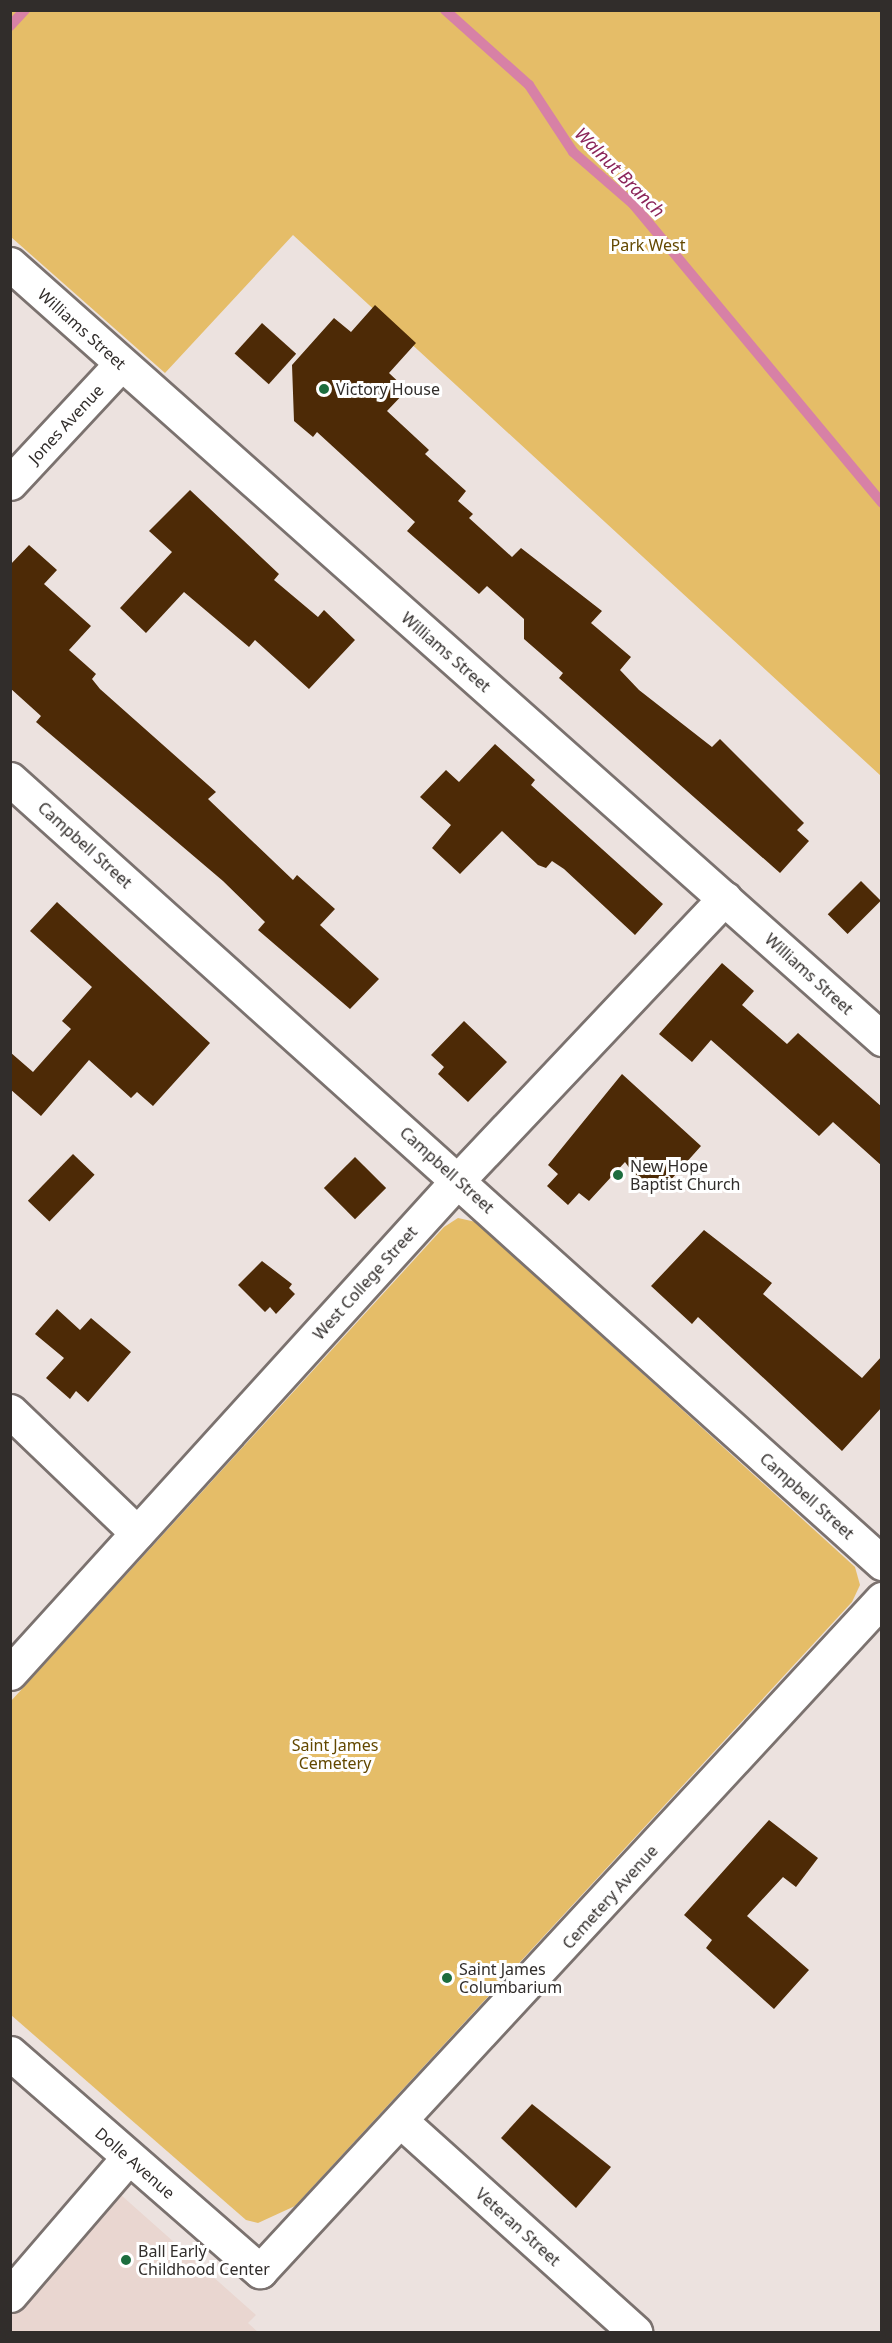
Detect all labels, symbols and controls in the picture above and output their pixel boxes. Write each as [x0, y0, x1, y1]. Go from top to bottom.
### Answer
water label: Walnut Branch [571, 123, 669, 221]
park label: Park West [611, 235, 685, 255]
street label: Williams Street [34, 284, 130, 374]
place label: Victory House [336, 379, 440, 399]
street label: Jones Avenue [25, 381, 107, 467]
marker: Victory House [317, 382, 331, 396]
street label: Williams Street [398, 608, 494, 696]
street label: Campbell Street [34, 798, 136, 892]
street label: Williams Street [761, 929, 857, 1019]
street label: Campbell Street [396, 1123, 498, 1217]
place label: New Hope Baptist Church [630, 1156, 740, 1194]
marker: New Hope Baptist Church [611, 1168, 625, 1182]
street label: West College Street [309, 1222, 421, 1344]
street label: Campbell Street [756, 1449, 858, 1543]
park label: Saint James Cemetery [292, 1735, 378, 1773]
street label: Cemetery Avenue [558, 1841, 662, 1953]
place label: Saint James Columbarium [459, 1959, 562, 1997]
marker: Saint James Columbarium [440, 1971, 454, 1985]
street label: Dolle Avenue [91, 2123, 179, 2203]
street label: Veteran Street [472, 2184, 564, 2270]
place label: Ball Early Childhood Center [138, 2241, 270, 2279]
marker: Ball Early Childhood Center [119, 2253, 133, 2267]

